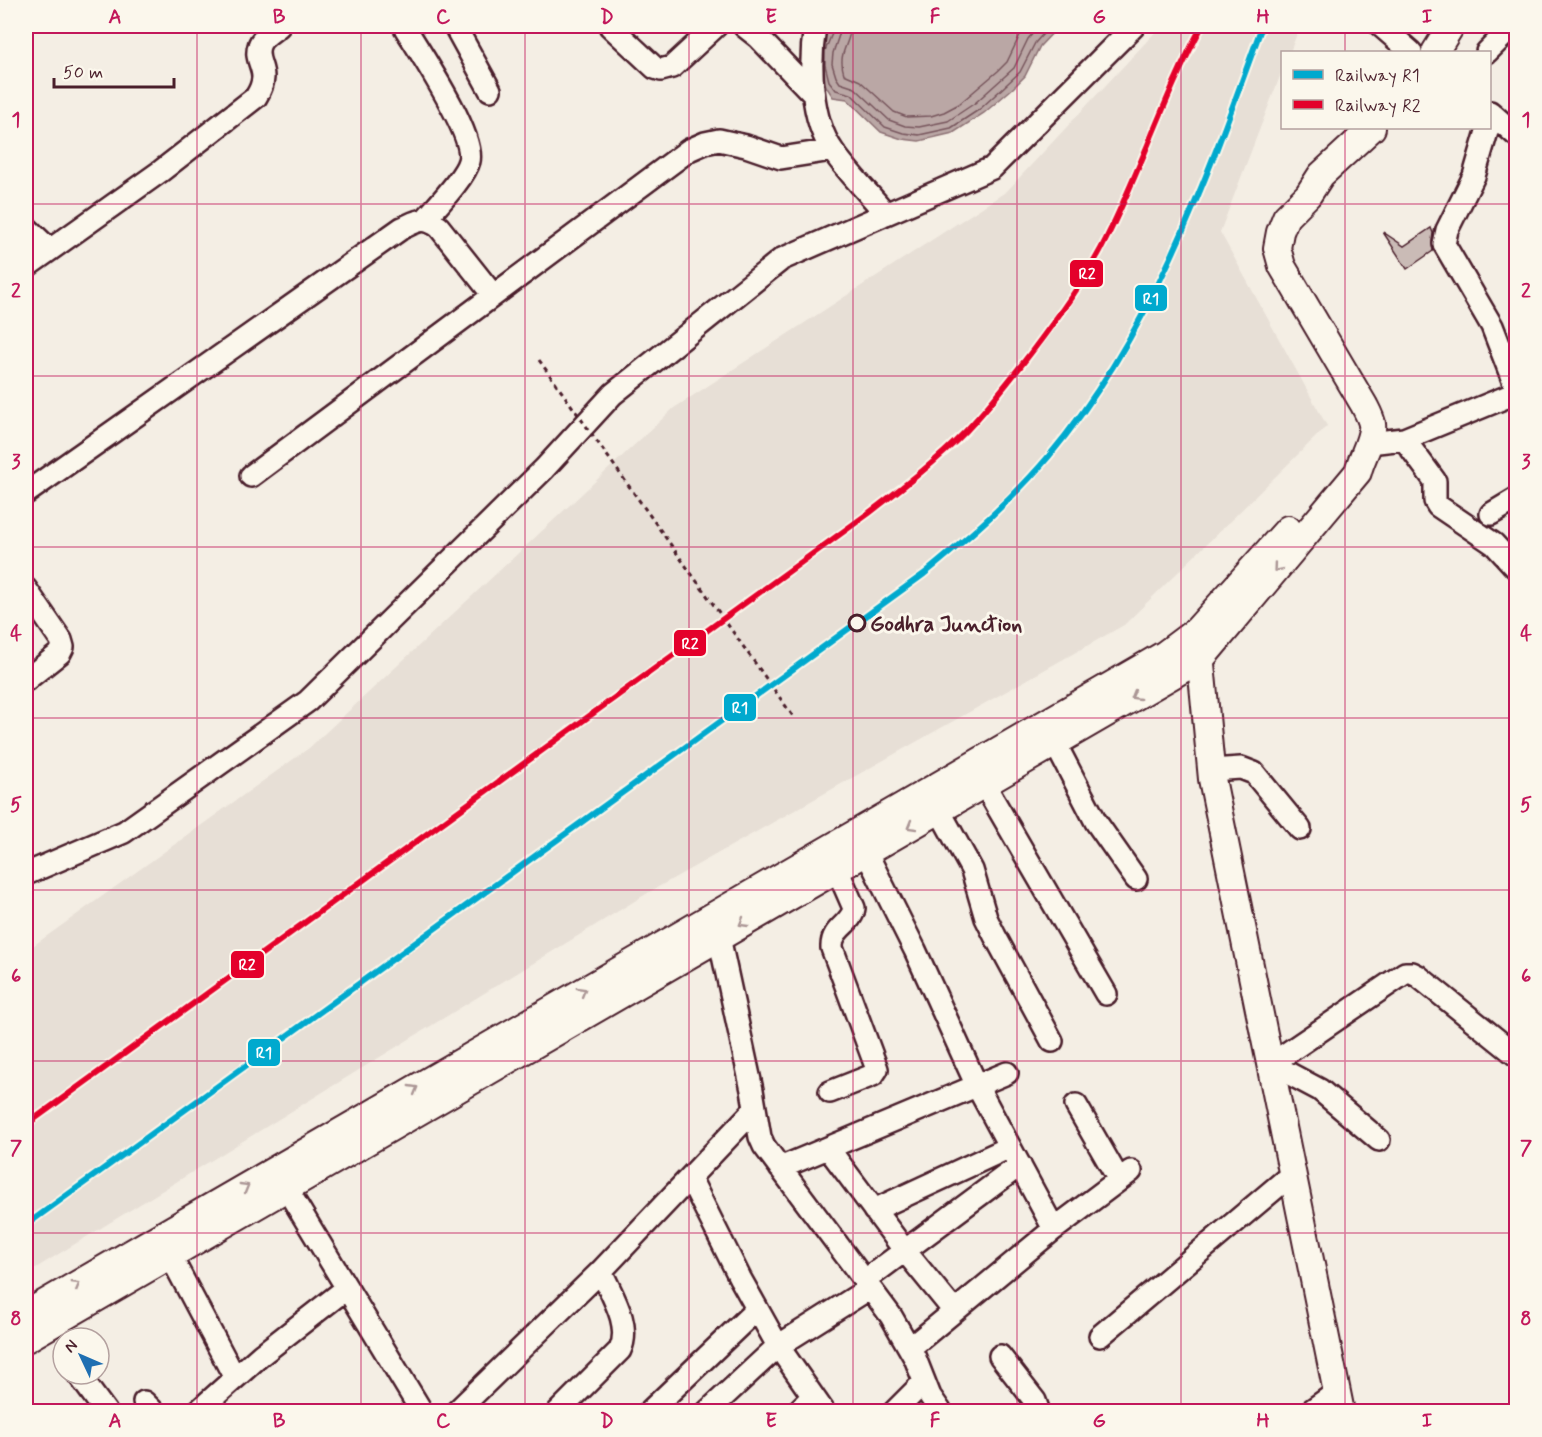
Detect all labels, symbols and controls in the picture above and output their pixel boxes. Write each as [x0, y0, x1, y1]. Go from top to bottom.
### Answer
text: A [108, 4, 122, 31]
text: B [273, 4, 286, 31]
text: C [436, 4, 451, 31]
text: D [600, 4, 614, 31]
text: E [765, 4, 777, 31]
text: F [930, 4, 941, 31]
text: G [1092, 4, 1106, 31]
text: H [1256, 4, 1270, 31]
text: I [1422, 4, 1432, 31]
scale bar [54, 51, 174, 89]
legend [1281, 51, 1491, 129]
text: 50 m [63, 61, 103, 85]
text: Railway R1 [1335, 64, 1420, 88]
text: Railway R2 [1335, 94, 1421, 118]
text: 1 [12, 107, 20, 134]
text: 1 [1522, 107, 1530, 134]
line badge: R2 [1069, 259, 1104, 288]
text: R2 [1078, 264, 1096, 285]
text: 2 [11, 278, 21, 305]
text: 2 [1521, 278, 1531, 305]
line badge: R1 [1134, 284, 1168, 312]
text: R1 [1143, 289, 1159, 310]
text: 3 [11, 449, 21, 476]
text: 3 [1521, 449, 1531, 476]
one-way arrow [1274, 561, 1285, 572]
place label: Godhra Junction [870, 611, 1022, 639]
marker: Godhra Junction [848, 614, 866, 632]
text: 4 [10, 621, 22, 648]
text: 4 [1520, 621, 1532, 648]
line badge: R2 [673, 629, 707, 657]
text: R2 [681, 634, 699, 655]
one-way arrow [1131, 689, 1141, 701]
line badge: R1 [723, 693, 757, 722]
text: R1 [732, 698, 748, 719]
text: 5 [10, 792, 22, 819]
text: 5 [1520, 792, 1532, 819]
one-way arrow [907, 818, 918, 830]
one-way arrow [739, 916, 749, 928]
line badge: R2 [230, 950, 265, 979]
text: R2 [238, 955, 256, 976]
text: 6 [11, 963, 21, 990]
text: 6 [1521, 963, 1531, 990]
one-way arrow [576, 987, 586, 999]
line badge: R1 [247, 1038, 281, 1067]
text: R1 [256, 1043, 272, 1064]
one-way arrow [407, 1085, 418, 1097]
text: 7 [10, 1135, 22, 1162]
text: 7 [1520, 1135, 1532, 1162]
one-way arrow [239, 1183, 249, 1194]
one-way arrow [70, 1281, 80, 1292]
text: 8 [10, 1306, 22, 1333]
text: 8 [1520, 1306, 1532, 1333]
north arrow [51, 1326, 111, 1386]
text: N [60, 1335, 83, 1358]
text: A [108, 1408, 122, 1435]
text: B [273, 1408, 286, 1435]
text: C [436, 1408, 451, 1435]
text: D [600, 1408, 614, 1435]
text: E [765, 1408, 777, 1435]
text: F [930, 1408, 941, 1435]
text: G [1092, 1408, 1106, 1435]
text: H [1256, 1408, 1270, 1435]
text: I [1422, 1408, 1432, 1435]

